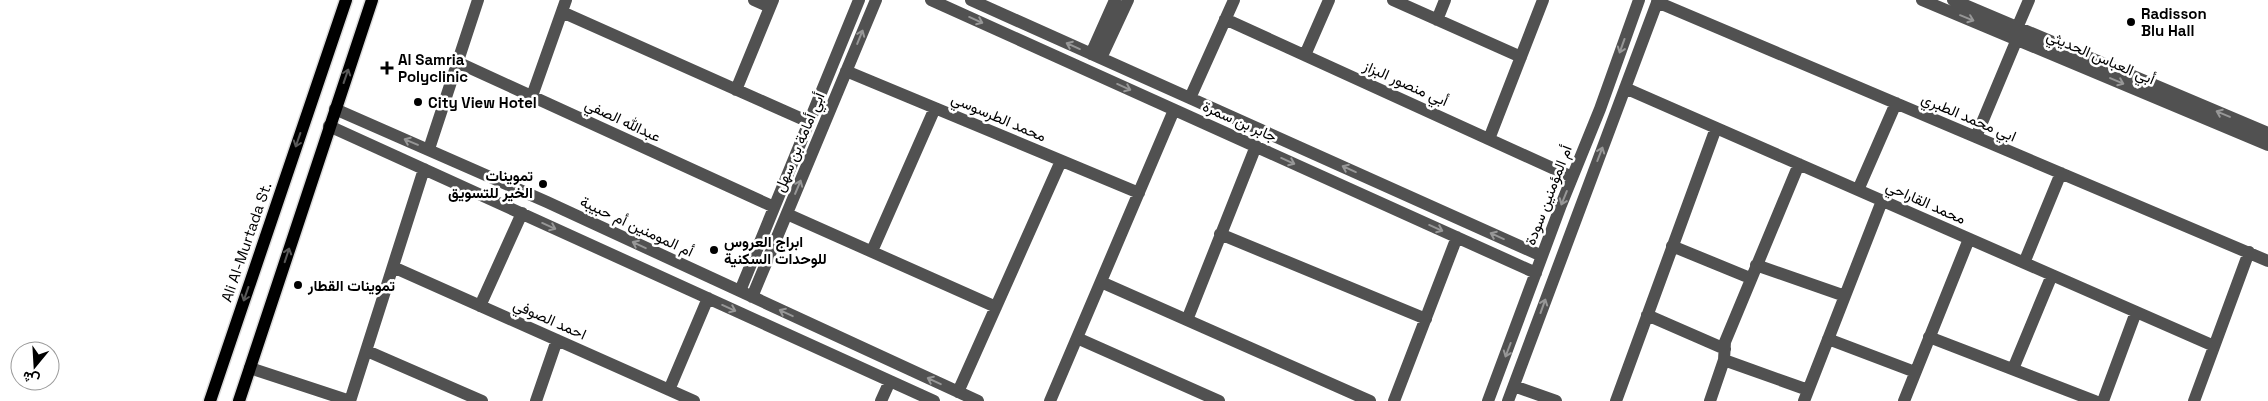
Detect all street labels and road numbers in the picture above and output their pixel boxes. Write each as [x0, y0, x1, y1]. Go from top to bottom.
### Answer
street label: أبي العباس الحديثي [2042, 26, 2158, 92]
street label: أبي منصور البزاز [1358, 55, 1452, 114]
street label: محمد الطرسوسي [947, 88, 1049, 149]
street label: أبي أمامة بن سهل [769, 89, 832, 196]
street label: ابي محمد الطبري [1917, 89, 2019, 149]
street label: عبدالله الصفي [580, 94, 664, 150]
street label: جابر بن سمرة [1200, 96, 1280, 147]
street label: أم المؤمنين سودة [1520, 142, 1577, 248]
street label: محمد القاراحي [1882, 176, 1969, 232]
street label: Ali Al-Murtada St. [217, 180, 275, 304]
street label: أم المومنين أم حبيبة [577, 191, 697, 262]
street label: احمد الصوفي [509, 294, 589, 347]

